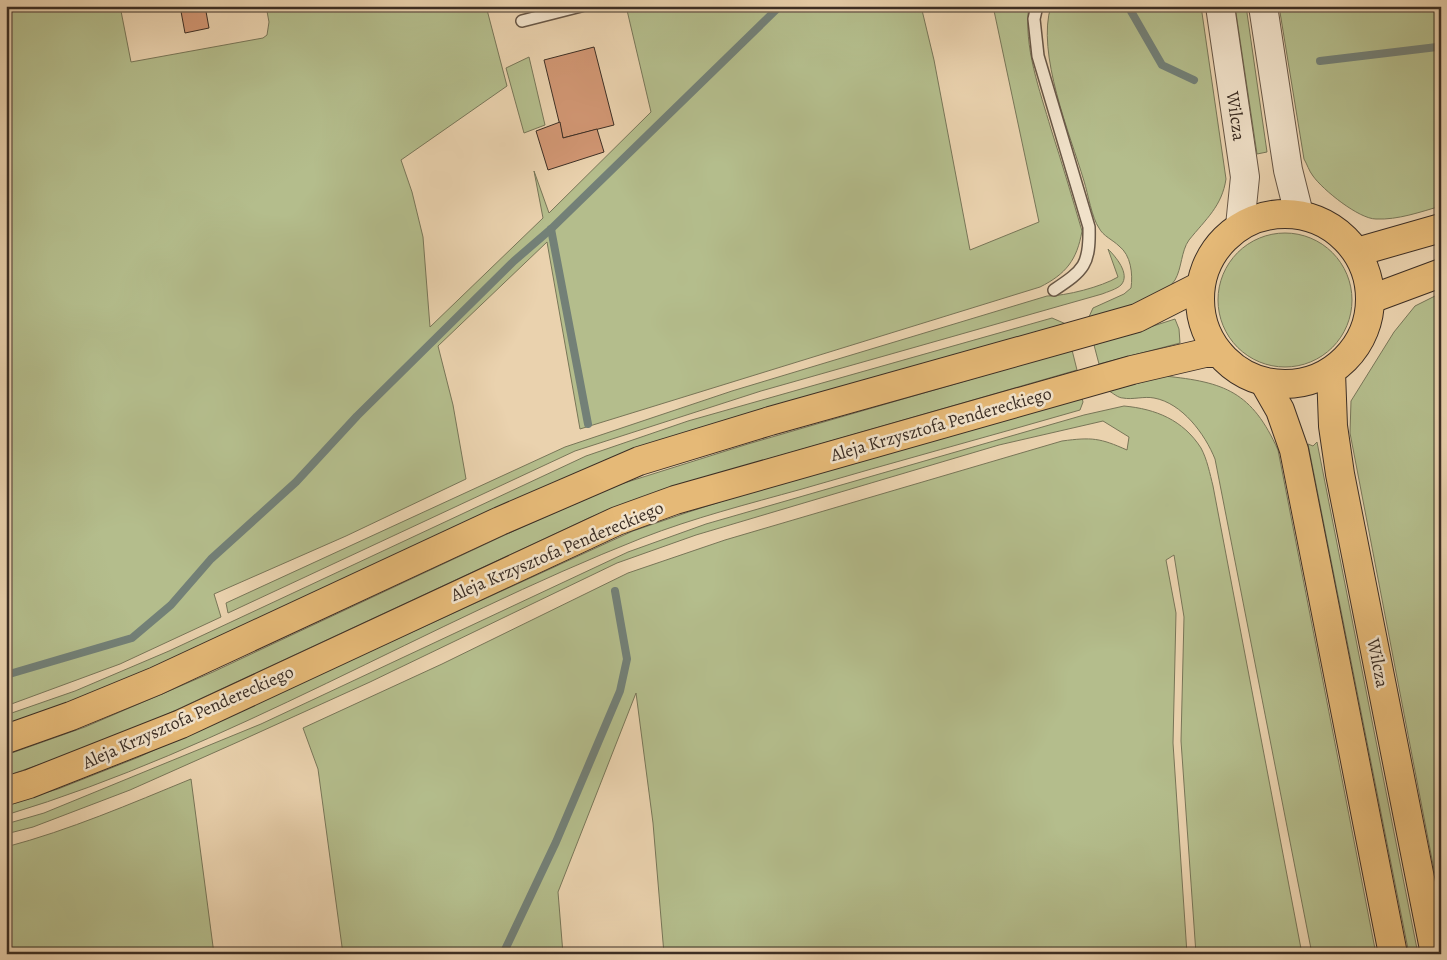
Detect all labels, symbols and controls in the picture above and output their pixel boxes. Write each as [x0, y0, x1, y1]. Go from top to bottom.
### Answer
street label: Wilcza [1221, 89, 1251, 143]
street label: Aleja Krzysztofa Pendereckiego [827, 381, 1054, 467]
street label: Aleja Krzysztofa Pendereckiego [446, 495, 667, 607]
street label: Wilcza [1361, 635, 1395, 690]
street label: Aleja Krzysztofa Pendereckiego [78, 660, 297, 775]

